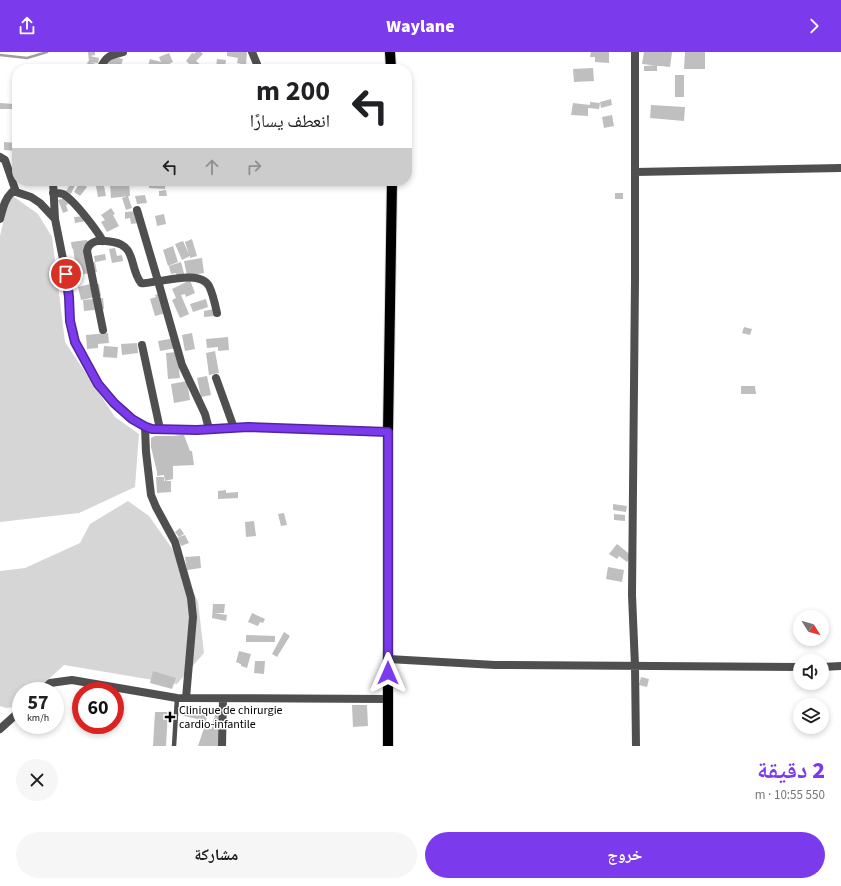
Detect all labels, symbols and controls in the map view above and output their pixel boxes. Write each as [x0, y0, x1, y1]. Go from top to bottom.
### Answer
text: Waylane [386, 14, 455, 39]
icon: share [16, 15, 38, 37]
icon: forward [803, 15, 825, 37]
text: 200 m [256, 71, 330, 111]
icon: left [344, 80, 396, 132]
text: انعطف يسارًا [250, 109, 330, 134]
icon: left [159, 156, 181, 178]
icon: ahead [201, 156, 223, 178]
icon: right [243, 156, 265, 178]
pin [49, 257, 83, 291]
icon: arrive [55, 263, 77, 285]
north arrow [793, 610, 829, 646]
map controls [793, 610, 829, 734]
position arrow [367, 652, 409, 694]
button: sound [793, 654, 829, 690]
speed limit sign: 60 [72, 682, 124, 734]
text: 57 [27, 689, 49, 717]
button: layers [793, 698, 829, 734]
place label: Clinique de chirurgie cardio-infantile [179, 702, 283, 733]
text: km/h [27, 711, 49, 725]
marker: Clinique de chirurgie cardio-infantile [164, 711, 176, 723]
text: 2 دقيقة [757, 753, 825, 788]
button: close [16, 759, 58, 801]
text: 550 m · 10:55 [755, 786, 825, 804]
button: مشاركة [16, 832, 417, 878]
button: خروج [425, 832, 825, 878]

